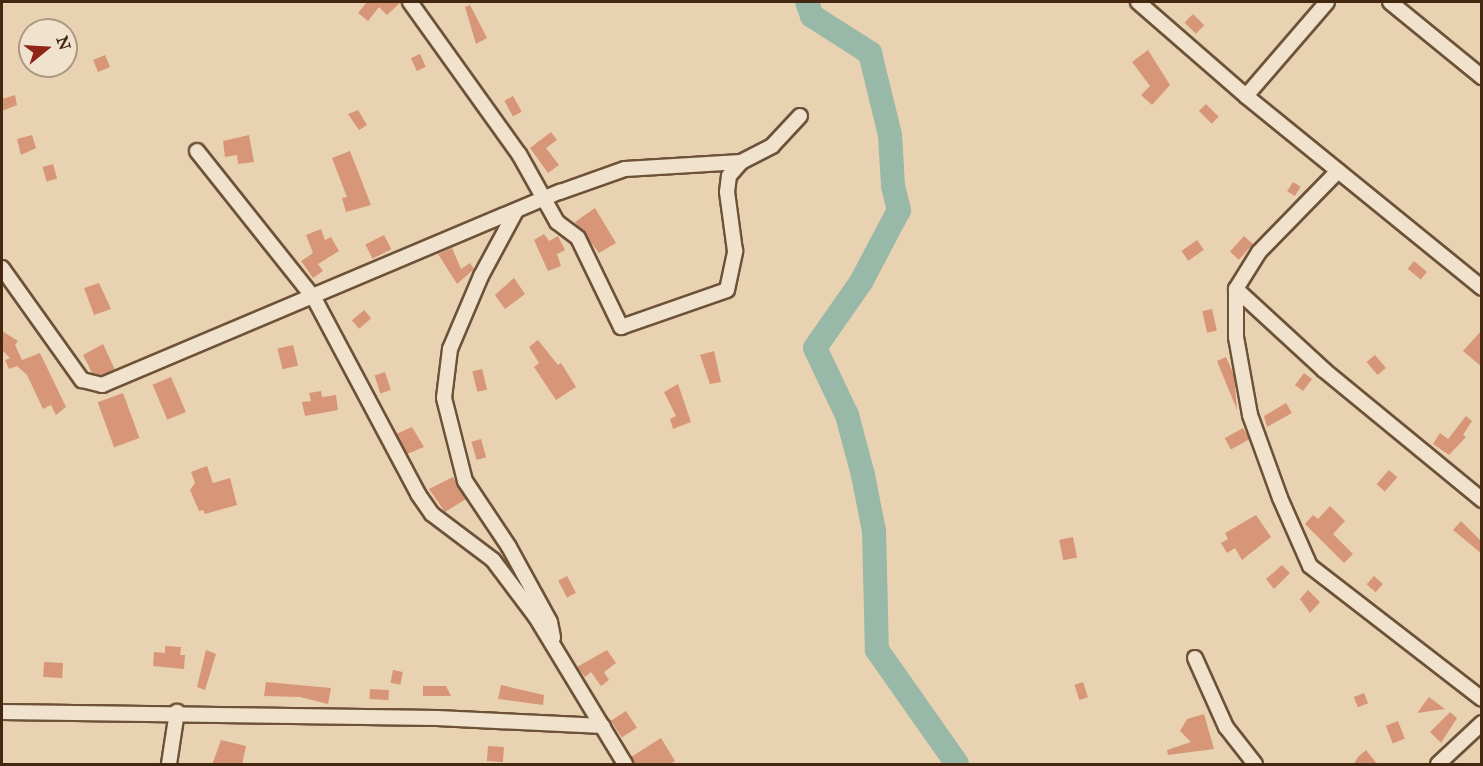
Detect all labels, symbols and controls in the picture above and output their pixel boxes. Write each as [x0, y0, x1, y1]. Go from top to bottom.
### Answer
north arrow [18, 18, 78, 78]
text: N [53, 34, 75, 52]

